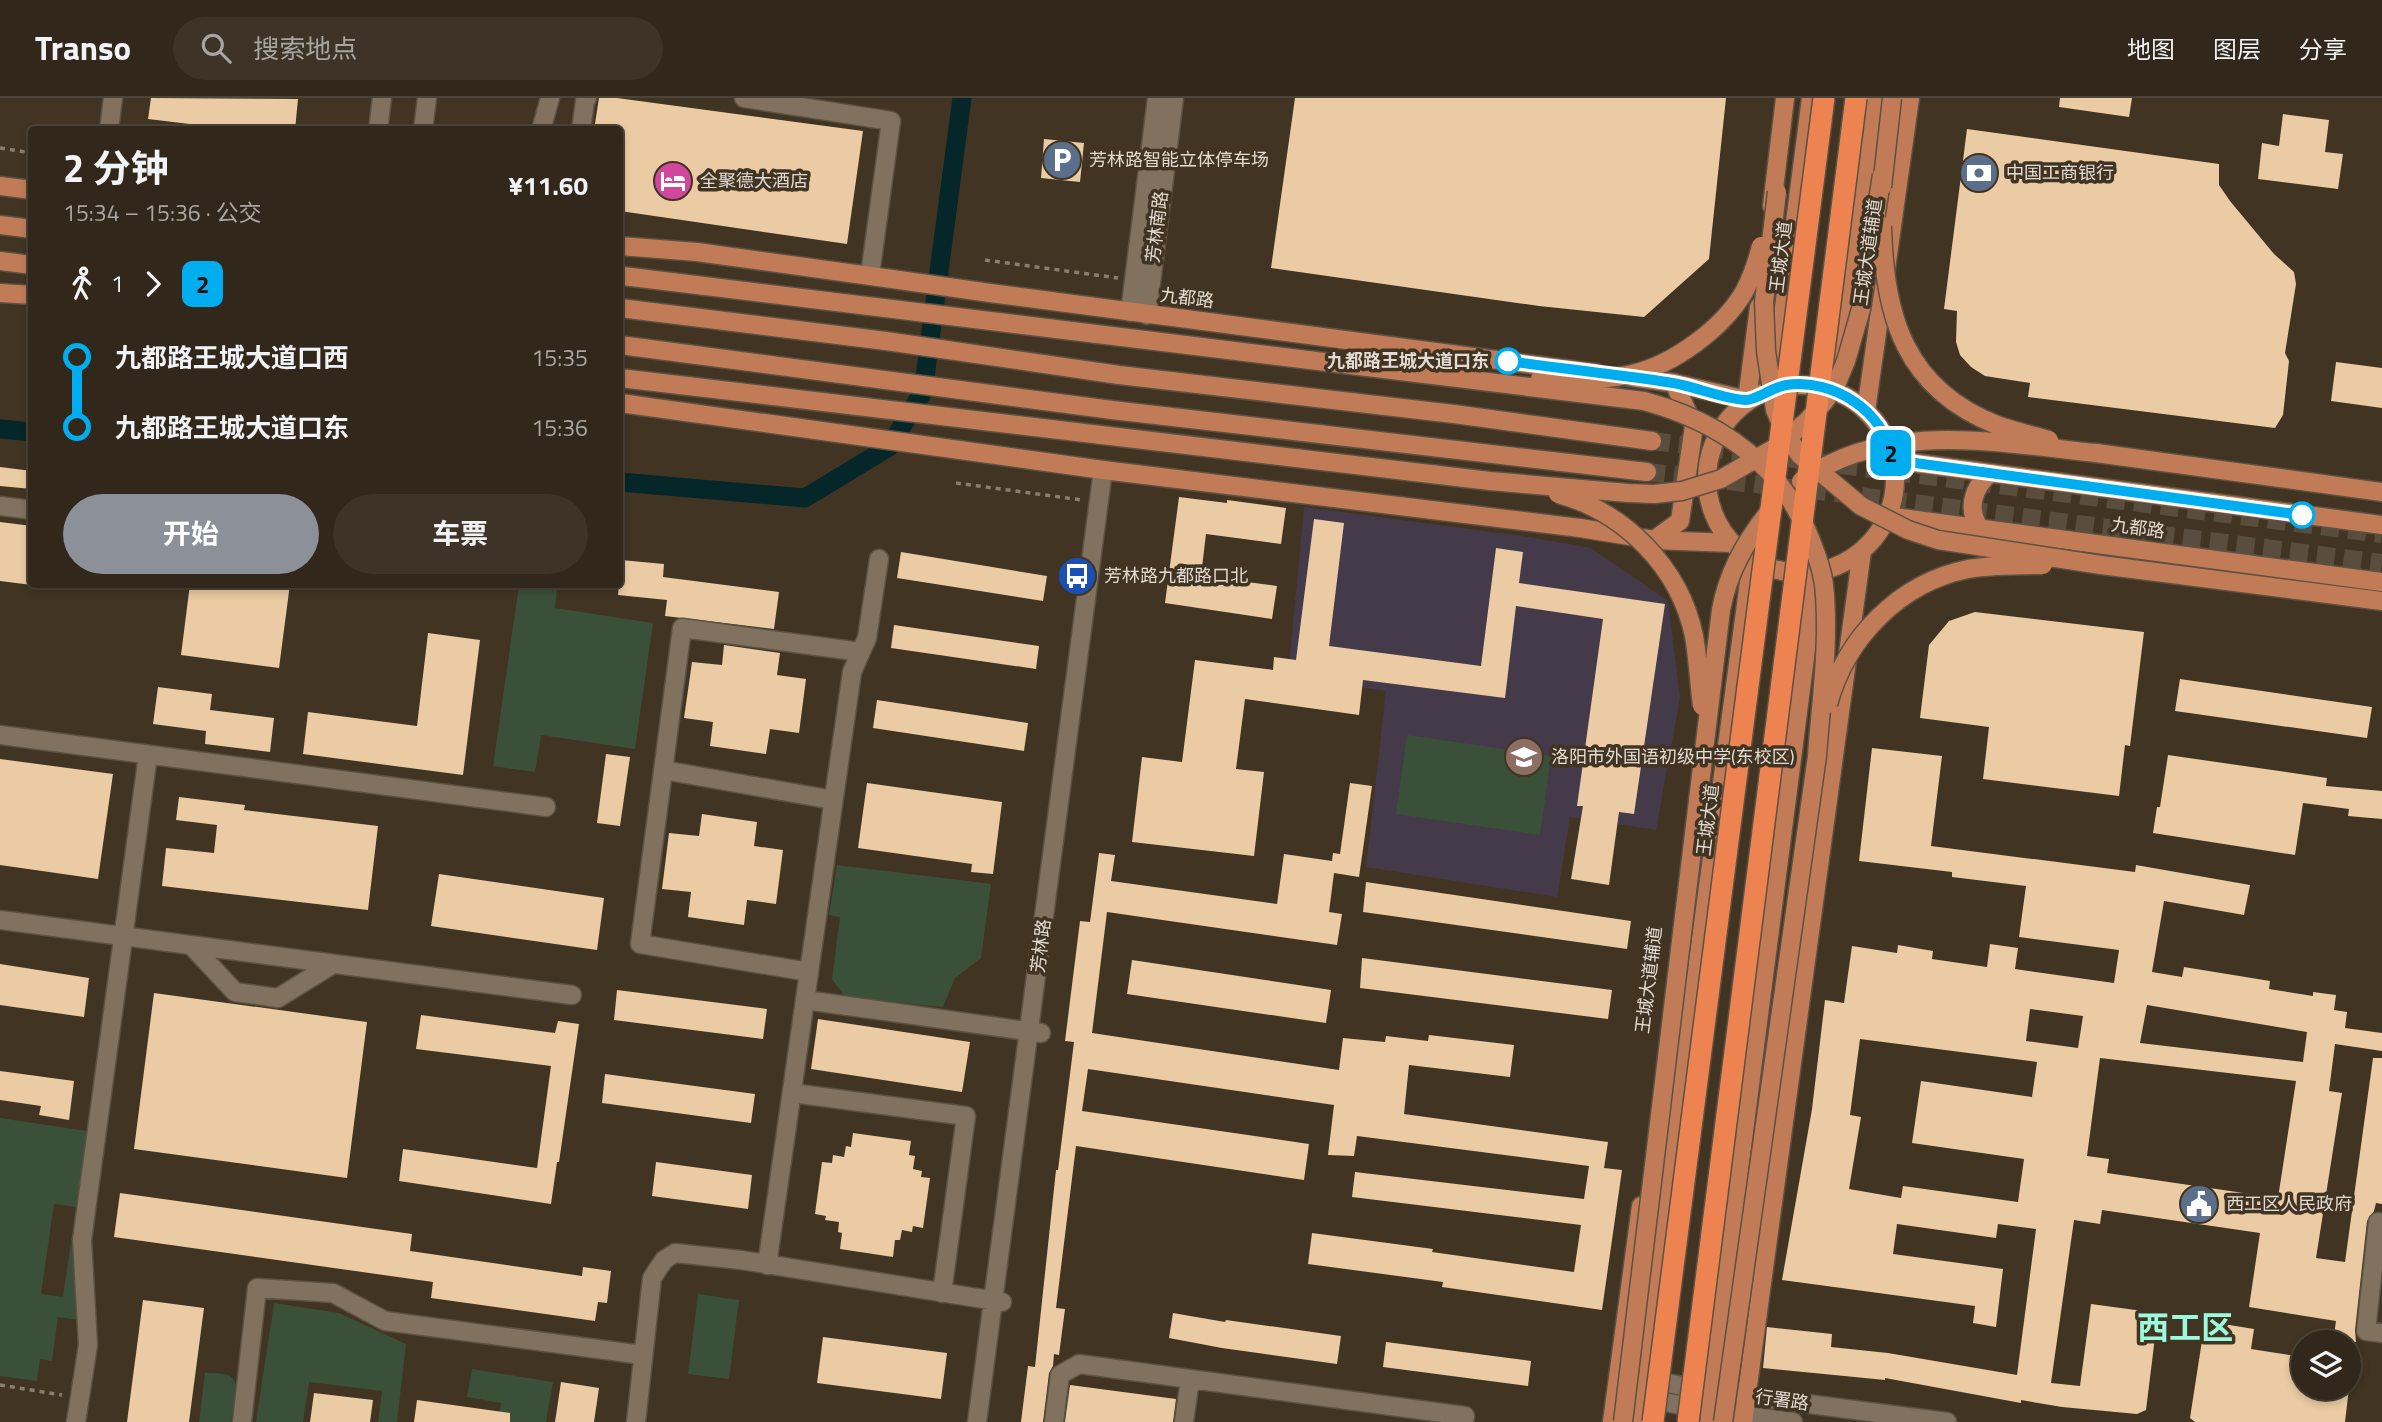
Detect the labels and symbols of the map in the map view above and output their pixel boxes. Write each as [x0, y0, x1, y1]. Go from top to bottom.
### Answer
parking icon: 芳林路智能立体停车场 [1041, 139, 1083, 181]
place label: 芳林路智能立体停车场 [1089, 146, 1269, 173]
bank icon: 中国工商银行 [1958, 152, 2000, 194]
place label: 中国工商银行 [2006, 159, 2114, 186]
hotel icon: 全聚德大酒店 [652, 160, 694, 202]
place label: 全聚德大酒店 [700, 167, 808, 194]
street label: 芳林南路 [1139, 190, 1174, 264]
street label: 王城大道辅道 [1847, 197, 1888, 307]
street label: 王城大道 [1763, 220, 1798, 294]
street label: 九都路 [1159, 281, 1216, 314]
place label: 九都路王城大道口东 [1327, 347, 1489, 374]
marker: 九都路王城大道口东 [1495, 348, 1521, 374]
line badge: 2 [1868, 430, 1914, 476]
unlabelled marker [2289, 502, 2315, 528]
street label: 九都路 [2109, 510, 2167, 545]
bus stop icon: 芳林路九都路口北 [1056, 555, 1098, 597]
place label: 芳林路九都路口北 [1104, 562, 1248, 589]
school or university icon: 洛阳市外国语初级中学(东校区) [1503, 736, 1545, 778]
place label: 洛阳市外国语初级中学(东校区) [1551, 743, 1795, 770]
street label: 王城大道 [1690, 783, 1725, 857]
street label: 芳林路 [1024, 917, 1057, 974]
street label: 王城大道辅道 [1629, 925, 1668, 1035]
public building icon: 西工区人民政府 [2178, 1183, 2220, 1225]
place label: 西工区人民政府 [2226, 1190, 2352, 1217]
district label: 西工区 [2137, 1303, 2233, 1351]
street label: 行署路 [1753, 1382, 1811, 1417]

